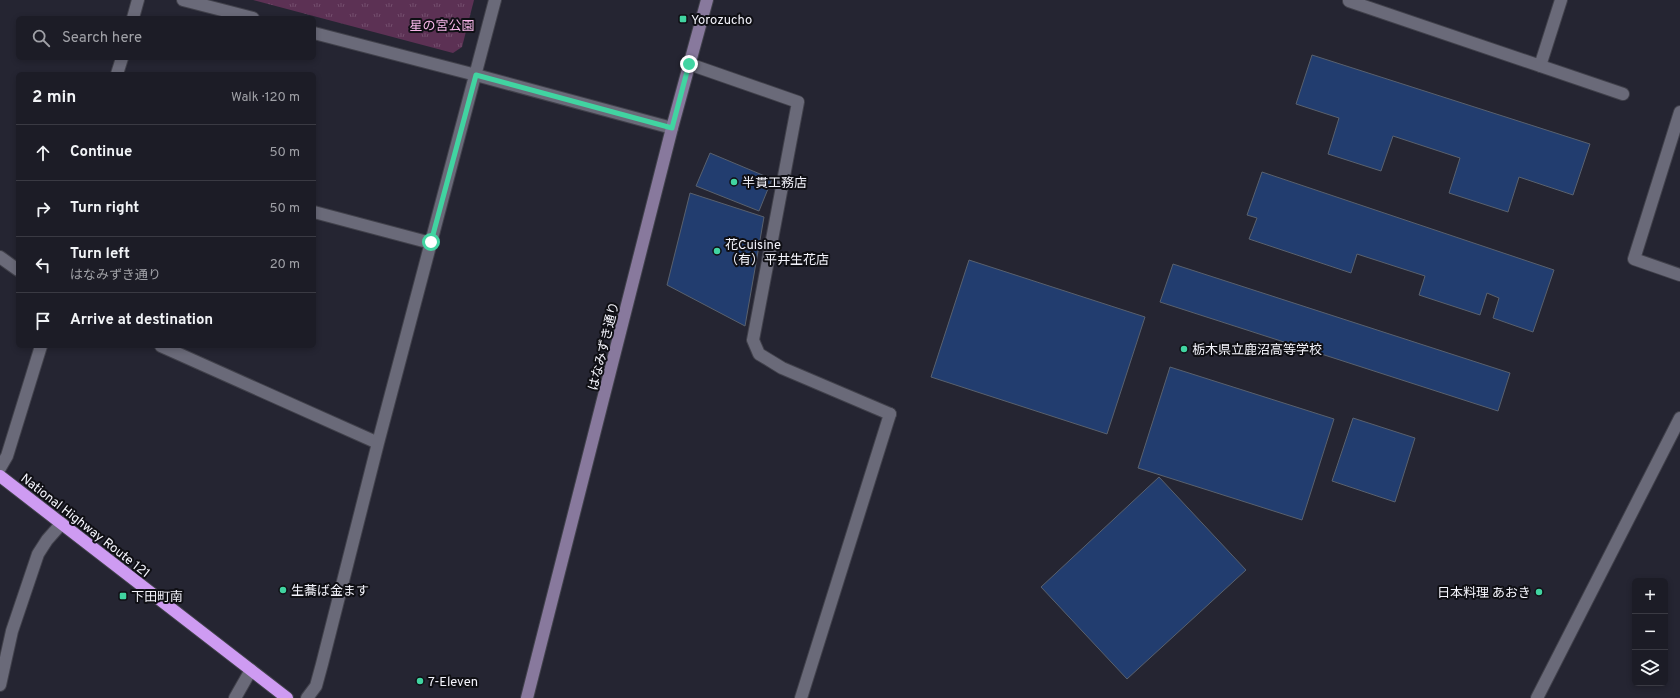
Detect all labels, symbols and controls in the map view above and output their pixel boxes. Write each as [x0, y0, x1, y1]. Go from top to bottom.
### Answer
place label: Yorozucho [691, 13, 752, 29]
marker: Yorozucho [678, 14, 688, 24]
search box [16, 16, 316, 60]
park label: 星の宮公園 [409, 19, 475, 35]
icon: search [30, 27, 52, 49]
text: Search here [62, 29, 142, 48]
route end [680, 55, 698, 73]
text: 2 min [32, 87, 76, 109]
text: Walk · 120 m [231, 90, 300, 106]
icon: ahead [32, 142, 54, 164]
text: Continue [70, 143, 132, 162]
text: 50 m [270, 145, 300, 161]
place label: 半貫工務店 [742, 176, 807, 192]
marker: 半貫工務店 [729, 177, 739, 187]
icon: right [32, 198, 54, 220]
text: Turn right [70, 199, 139, 218]
text: 50 m [270, 201, 300, 217]
route start [422, 233, 440, 251]
place label: 花Cuisine （有）平井生花店 [725, 238, 829, 269]
text: Turn left [70, 245, 130, 264]
marker: 花Cuisine （有）平井生花店 [712, 246, 722, 256]
icon: left [32, 254, 54, 276]
text: 20 m [270, 257, 300, 273]
text: はなみずき通り [70, 268, 161, 284]
street label: はなみずき通り [586, 300, 624, 393]
icon: arrive [32, 310, 54, 332]
text: Arrive at destination [70, 311, 213, 330]
place label: 栃木県立鹿沼高等学校 [1192, 342, 1322, 359]
marker: 栃木県立鹿沼高等学校 [1179, 344, 1189, 354]
street label: National Highway Route 121 [17, 471, 153, 582]
map controls [1632, 578, 1668, 686]
button: + [1632, 578, 1668, 614]
place label: 生蕎ば金ます [291, 584, 369, 600]
marker: 生蕎ば金ます [278, 585, 288, 595]
place label: 日本料理 あおき [1437, 585, 1531, 602]
marker: 日本料理 あおき [1534, 587, 1544, 597]
place label: 下田町南 [131, 590, 183, 606]
marker: 下田町南 [118, 591, 128, 601]
button: − [1632, 614, 1668, 650]
button: layers [1632, 650, 1668, 686]
place label: 7-Eleven [428, 675, 478, 691]
marker: 7-Eleven [415, 676, 425, 686]

